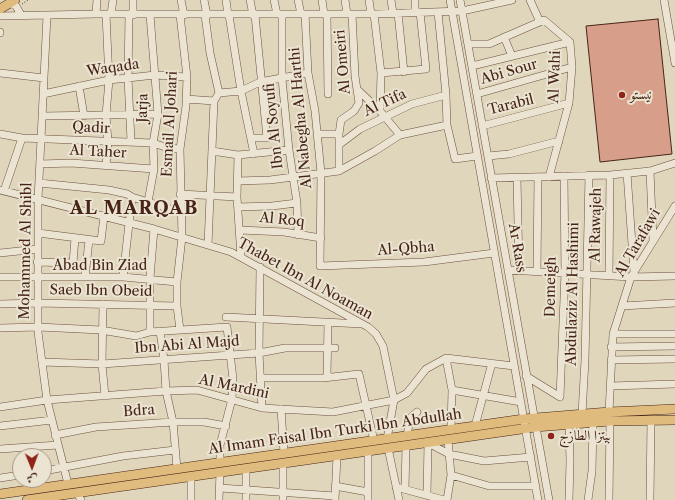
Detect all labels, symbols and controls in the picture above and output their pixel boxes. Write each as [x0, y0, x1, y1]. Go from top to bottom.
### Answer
street label: Al Omeiri [332, 29, 354, 95]
street label: Al Nabegha Al Harthi [286, 47, 316, 189]
street label: Al Wahi [546, 50, 564, 104]
street label: Waqada [85, 56, 141, 80]
street label: Abi Sour [479, 56, 539, 88]
street label: Esmail Al Johari [159, 71, 181, 177]
street label: Ibn Al Soyufi [261, 82, 287, 170]
street label: Al Tifa [361, 86, 409, 120]
place label: نيستو [630, 87, 652, 103]
marker: نيستو [617, 90, 627, 100]
street label: Tarabil [486, 91, 536, 119]
street label: Jarja [134, 93, 152, 123]
street label: Qadir [72, 119, 110, 137]
street label: Al Taher [69, 142, 127, 162]
street label: Mohammed Al Shibl [16, 182, 36, 320]
street label: Al Rawajeh [587, 188, 605, 262]
district label: AL MARQAB [70, 198, 198, 220]
street label: Al Tarafawi [612, 206, 664, 280]
street label: Al Roq [259, 209, 305, 231]
street label: Ar Rass [504, 222, 530, 274]
street label: Abdulaziz Al Hashimi [563, 222, 583, 366]
street label: Thabet Ibn Al Noaman [234, 235, 376, 323]
street label: Al-Qbha [377, 239, 435, 259]
street label: Demeigh [542, 257, 560, 317]
street label: Abad Bin Ziad [53, 258, 147, 274]
street label: Saeb Ibn Obeid [50, 282, 152, 300]
street label: Ibn Abi Al Majd [134, 333, 240, 357]
street label: Al Mardini [197, 371, 271, 403]
street label: Bdra [123, 402, 155, 420]
street label: Al Imam Faisal Ibn Turki Ibn Abdullah [207, 406, 463, 458]
place label: بيتزا الطازج [559, 428, 611, 444]
marker: بيتزا الطازج [546, 431, 556, 441]
north arrow [12, 448, 52, 488]
text: ش [27, 472, 38, 486]

